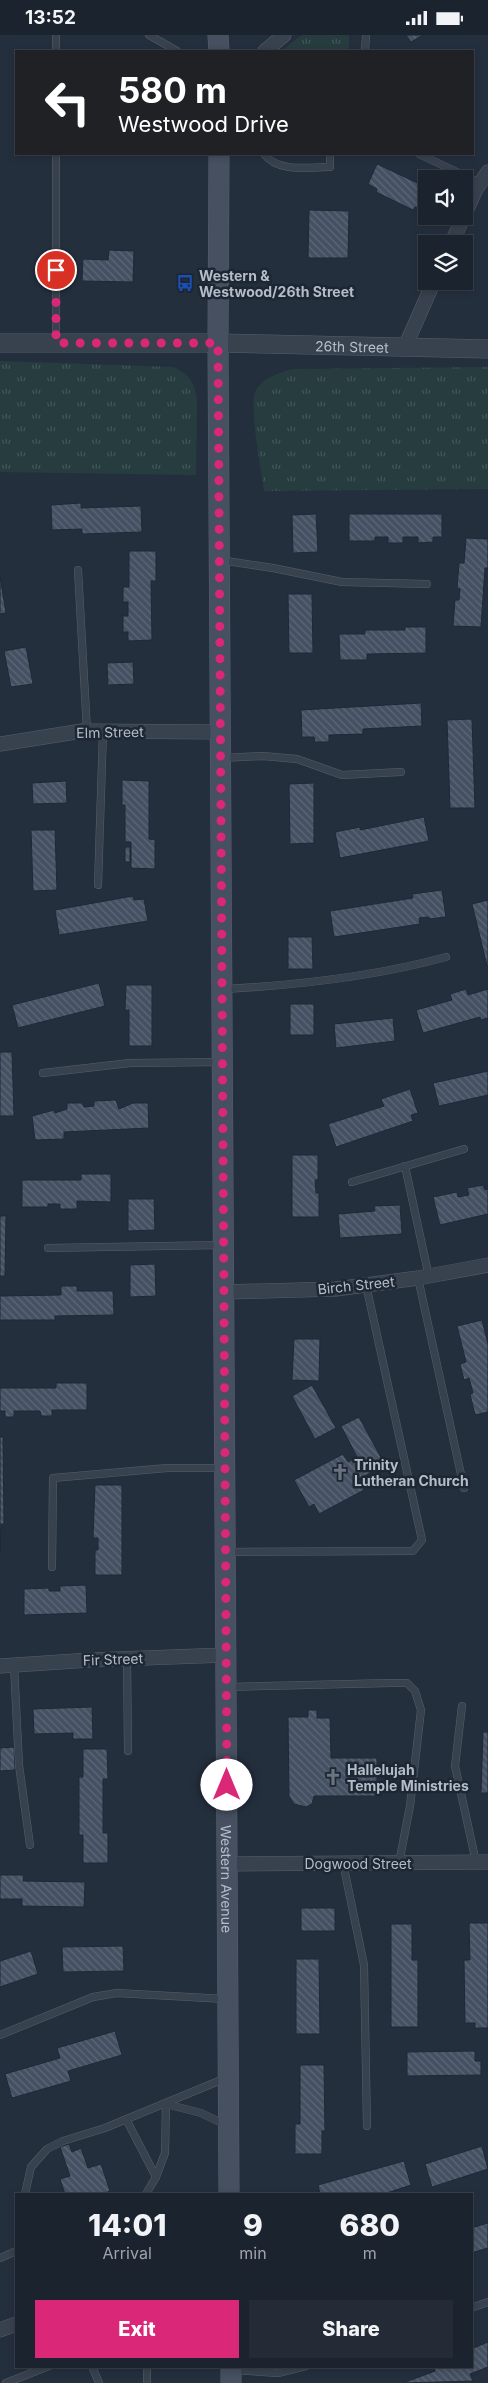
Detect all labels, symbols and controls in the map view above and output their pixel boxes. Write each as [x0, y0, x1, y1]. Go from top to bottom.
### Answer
text: 13:52 [25, 6, 76, 29]
text: 580 m [118, 69, 227, 111]
icon: left [35, 70, 100, 135]
text: Westwood Drive [118, 111, 289, 137]
map controls [418, 170, 473, 290]
button: sound [418, 170, 473, 225]
button: layers [418, 235, 473, 290]
pin [35, 249, 77, 291]
icon: arrive [42, 256, 70, 284]
place label: Western & Westwood/26th Street [199, 267, 354, 300]
bus stop icon: Western & Westwood/26th Street [175, 273, 195, 293]
street label: 26th Street [315, 337, 389, 355]
street label: Elm Street [76, 723, 144, 741]
street label: Birch Street [317, 1272, 396, 1297]
place label: Trinity Lutheran Church [354, 1456, 469, 1489]
church icon: Trinity Lutheran Church [330, 1462, 350, 1482]
street label: Fir Street [83, 1649, 144, 1669]
position arrow [200, 1758, 252, 1810]
place label: Hallelujah Temple Ministries [347, 1761, 469, 1794]
church icon: Hallelujah Temple Ministries [323, 1767, 343, 1787]
street label: Western Avenue [218, 1825, 236, 1933]
street label: Dogwood Street [304, 1855, 412, 1872]
text: 14:01 [88, 2207, 166, 2243]
text: 9 [243, 2207, 263, 2243]
text: 680 [340, 2207, 400, 2243]
text: Arrival [103, 2243, 152, 2263]
text: min [239, 2243, 267, 2263]
text: m [363, 2243, 377, 2263]
button: Exit [35, 2300, 239, 2358]
button: Share [249, 2300, 453, 2358]

